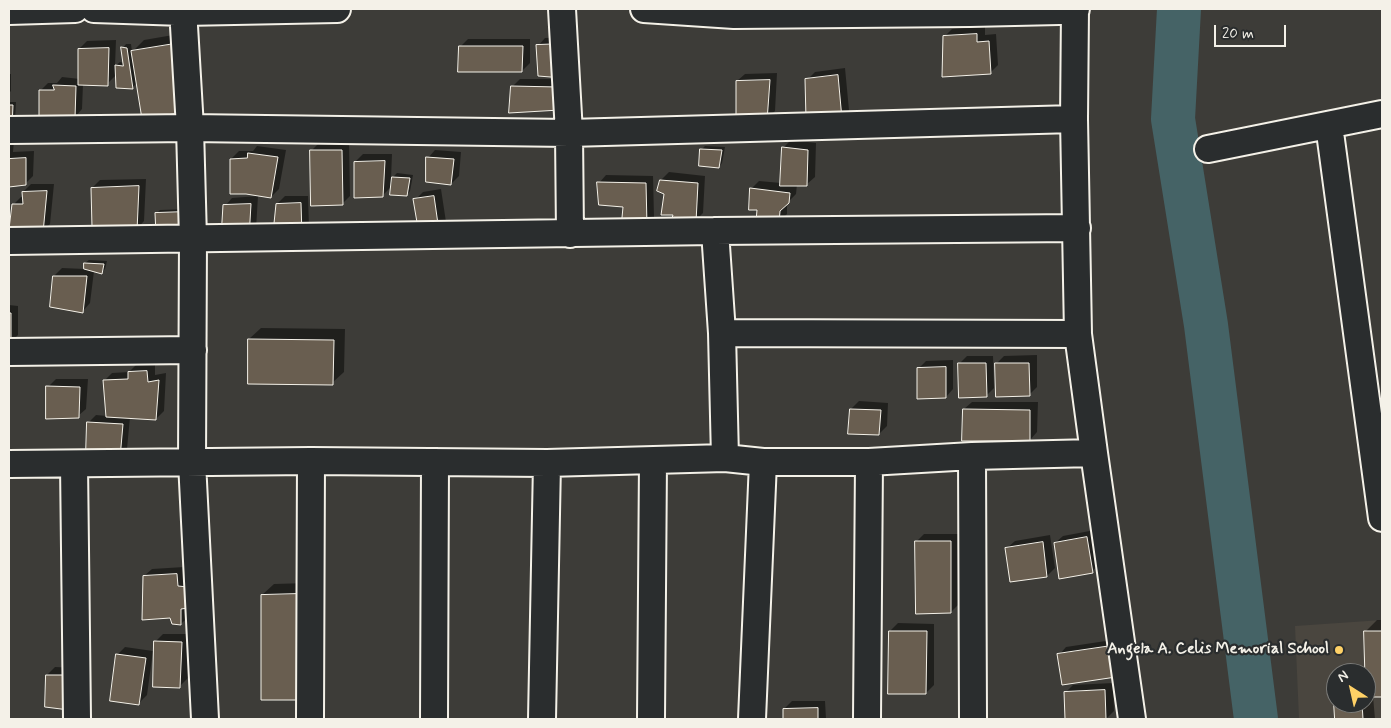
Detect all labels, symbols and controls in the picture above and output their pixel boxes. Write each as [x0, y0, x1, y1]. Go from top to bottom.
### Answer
scale bar [1216, 15, 1288, 47]
text: 20 m [1222, 24, 1254, 44]
place label: Angela A. Celis Memorial School [1107, 640, 1329, 660]
marker: Angela A. Celis Memorial School [1333, 644, 1345, 656]
north arrow [1326, 663, 1376, 713]
text: N [1334, 666, 1352, 687]

